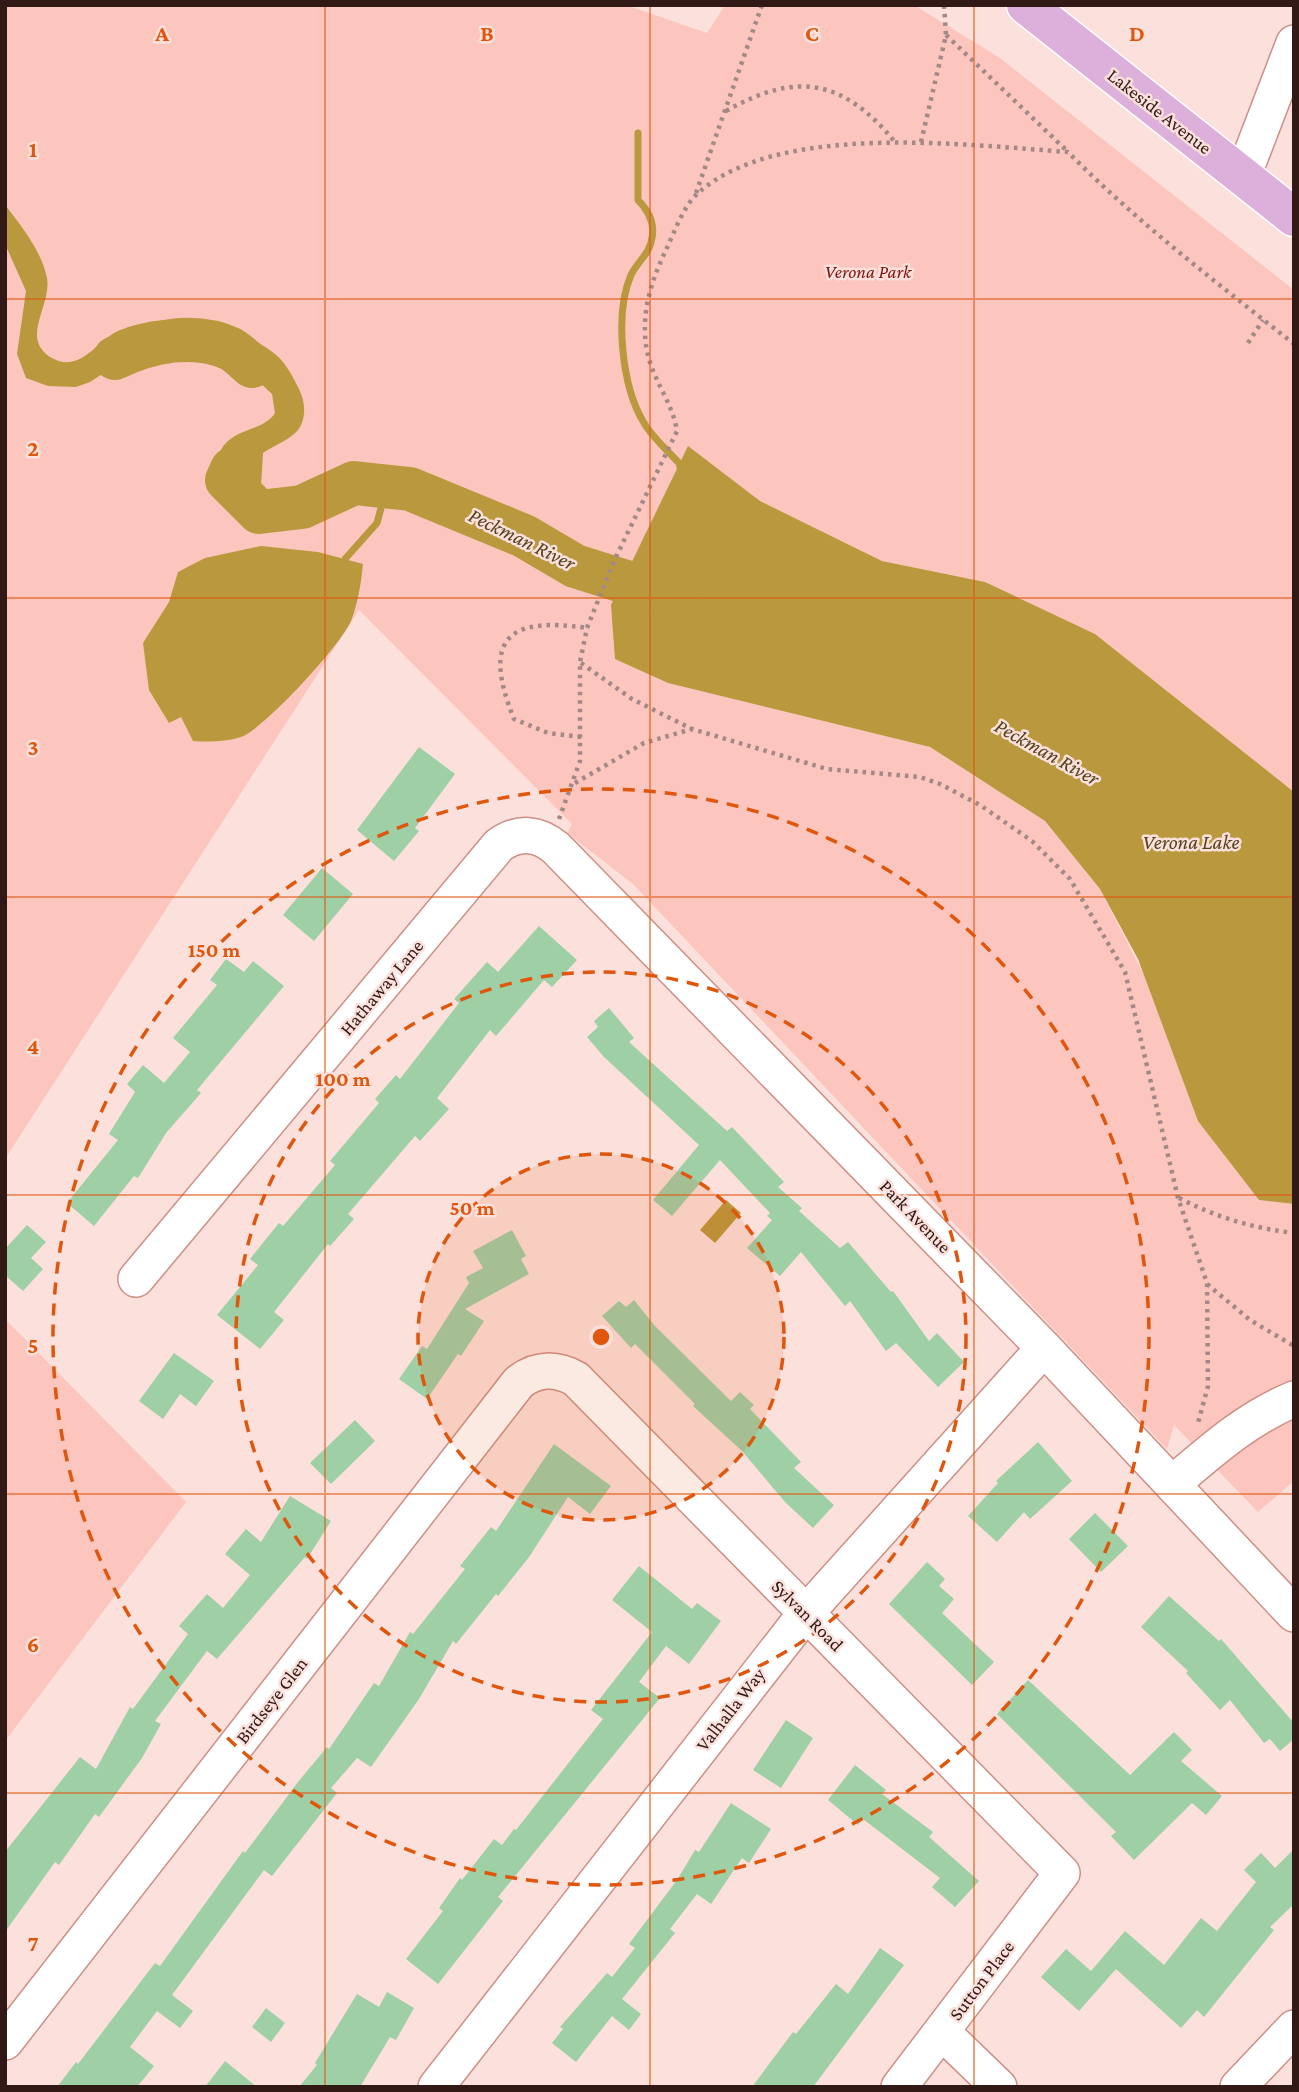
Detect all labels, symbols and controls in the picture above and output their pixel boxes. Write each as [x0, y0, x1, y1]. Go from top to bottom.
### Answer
text: A [154, 20, 169, 46]
text: B [480, 20, 494, 46]
text: C [805, 20, 819, 46]
text: D [1129, 20, 1145, 46]
street label: Lakeside Avenue [1104, 64, 1216, 158]
text: 1 [29, 136, 38, 162]
park label: Verona Park [825, 261, 912, 282]
text: 2 [27, 435, 39, 461]
water label: Peckman River [465, 503, 580, 575]
water label: Peckman River [991, 714, 1104, 791]
text: 3 [27, 734, 39, 760]
water label: Verona Lake [1143, 830, 1239, 854]
street label: Hathaway Lane [335, 935, 427, 1039]
text: 150 m [188, 938, 241, 962]
text: 4 [27, 1033, 39, 1059]
text: 100 m [315, 1067, 371, 1091]
street label: Park Avenue [876, 1176, 956, 1257]
text: 50 m [450, 1196, 495, 1220]
centre of rings [589, 1325, 613, 1349]
text: 5 [27, 1332, 39, 1358]
street label: Sylvan Road [768, 1575, 848, 1655]
text: 6 [27, 1631, 39, 1657]
street label: Birdseye Glen [231, 1653, 312, 1748]
street label: Valhalla Way [692, 1664, 769, 1755]
text: 7 [27, 1930, 39, 1956]
street label: Sutton Place [945, 1936, 1018, 2024]

